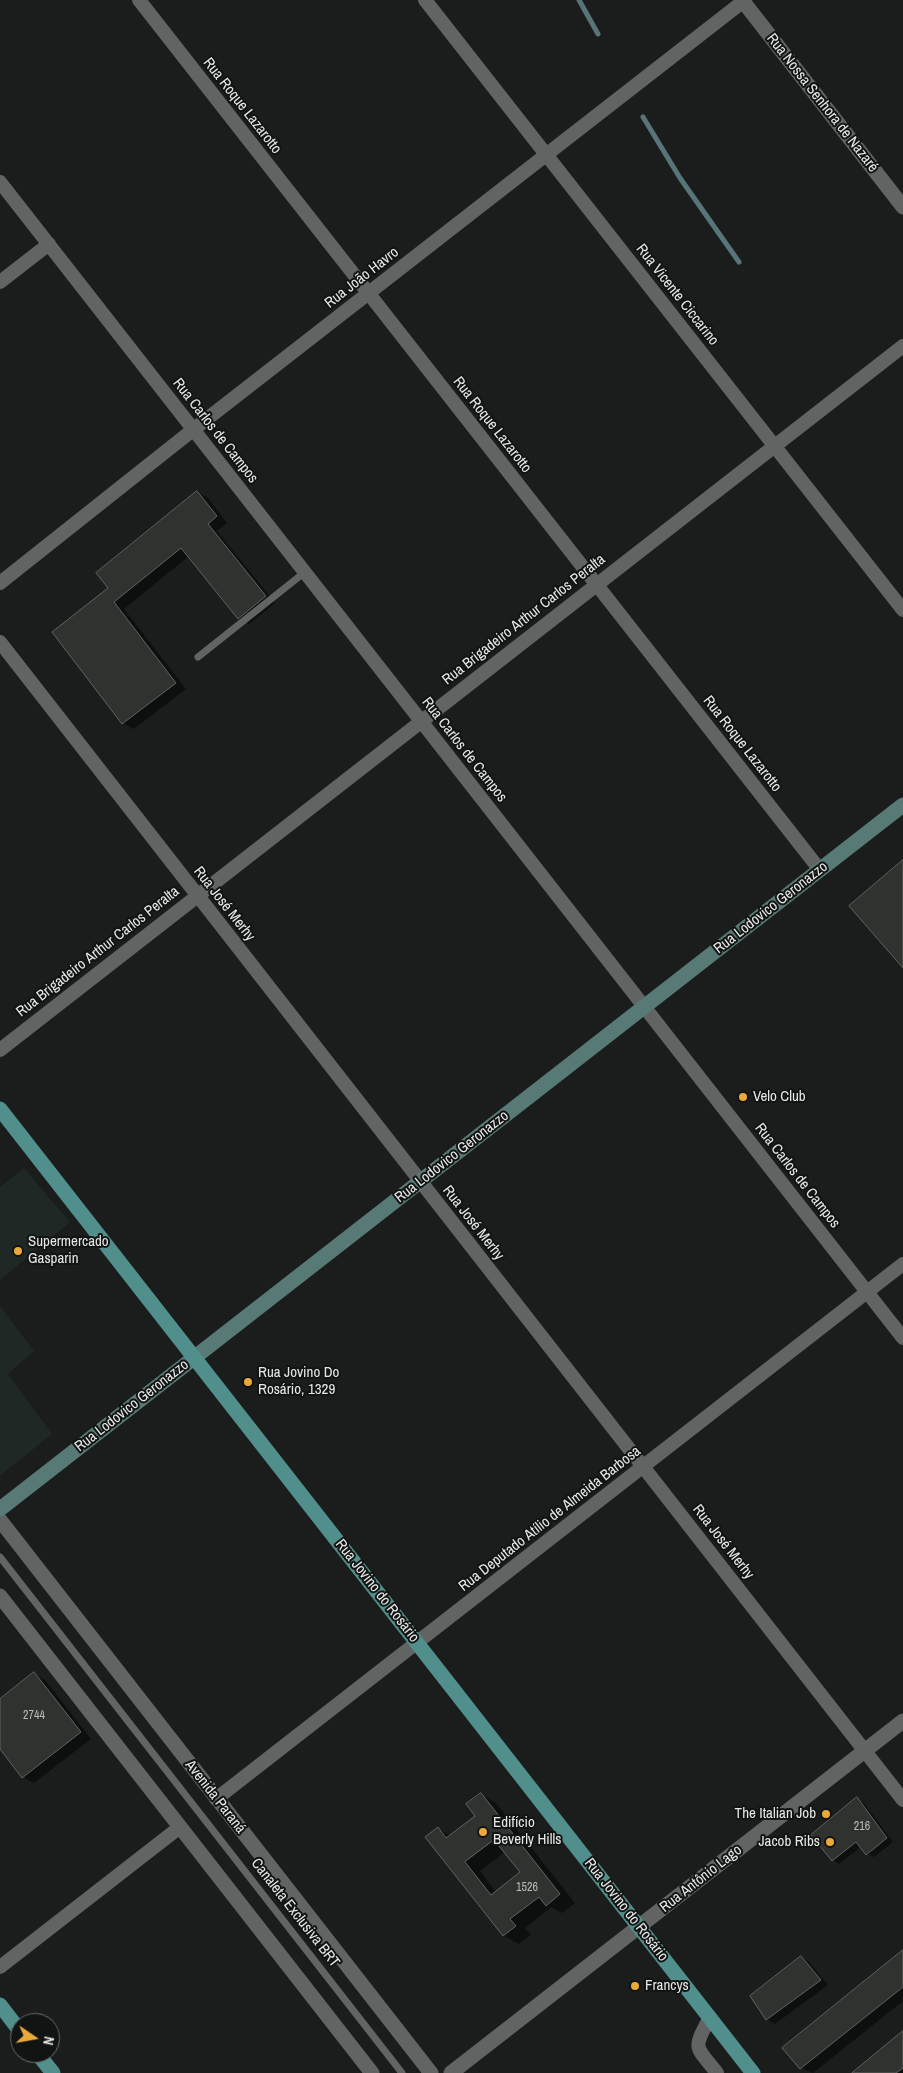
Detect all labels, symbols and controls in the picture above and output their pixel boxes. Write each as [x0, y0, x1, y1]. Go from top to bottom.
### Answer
street label: Rua Nossa Senhora de Nazaré [762, 30, 882, 176]
street label: Rua Roque Lazarotto [199, 54, 285, 158]
street label: Rua Vicente Ciccarino [632, 241, 722, 349]
street label: Rua João Havro [321, 244, 403, 312]
street label: Rua Roque Lazarotto [449, 373, 535, 477]
street label: Rua Carlos de Campos [169, 375, 261, 487]
street label: Rua Brigadeiro Arthur Carlos Peralta [439, 551, 609, 689]
street label: Rua Roque Lazarotto [699, 692, 785, 796]
street label: Rua Carlos de Campos [418, 694, 510, 806]
street label: Rua Lodovico Geronazzo [711, 858, 831, 958]
street label: Rua José Merhy [189, 863, 259, 945]
street label: Rua Brigadeiro Arthur Carlos Peralta [13, 883, 183, 1021]
place label: Velo Club [753, 1088, 806, 1106]
marker: Velo Club [737, 1091, 749, 1103]
street label: Rua Lodovico Geronazzo [392, 1107, 512, 1207]
street label: Rua Carlos de Campos [751, 1120, 843, 1232]
street label: Rua José Merhy [438, 1182, 508, 1264]
place label: Supermercado Gasparin [28, 1233, 109, 1268]
marker: Supermercado Gasparin [12, 1245, 24, 1257]
street label: Rua Lodovico Geronazzo [72, 1356, 192, 1456]
place label: Rua Jovino Do Rosário, 1329 [258, 1364, 339, 1399]
marker: Rua Jovino Do Rosário, 1329 [242, 1376, 254, 1388]
street label: Rua Deputado Atílio de Almeida Barbosa [456, 1442, 644, 1596]
street label: Rua José Merhy [688, 1501, 758, 1583]
street label: Rua Jovino do Rosário [331, 1536, 423, 1646]
house number: 2744 [23, 1709, 45, 1723]
street label: Avenida Paraná [181, 1757, 249, 1837]
place label: The Italian Job [735, 1805, 816, 1823]
marker: The Italian Job [820, 1808, 832, 1820]
place label: Edifício Beverly Hills [493, 1814, 561, 1849]
house number: 216 [854, 1820, 870, 1834]
marker: Edifício Beverly Hills [477, 1826, 489, 1838]
place label: Jacob Ribs [758, 1833, 820, 1851]
marker: Jacob Ribs [824, 1836, 836, 1848]
street label: Rua Antônio Lago [656, 1841, 746, 1917]
street label: Canaleta Exclusiva BRT [247, 1855, 343, 1971]
street label: Rua Jovino do Rosário [580, 1855, 672, 1965]
house number: 1526 [516, 1881, 538, 1895]
place label: Francys [645, 1977, 689, 1995]
marker: Francys [629, 1980, 641, 1992]
north arrow [10, 2013, 60, 2063]
text: N [39, 2035, 58, 2047]

